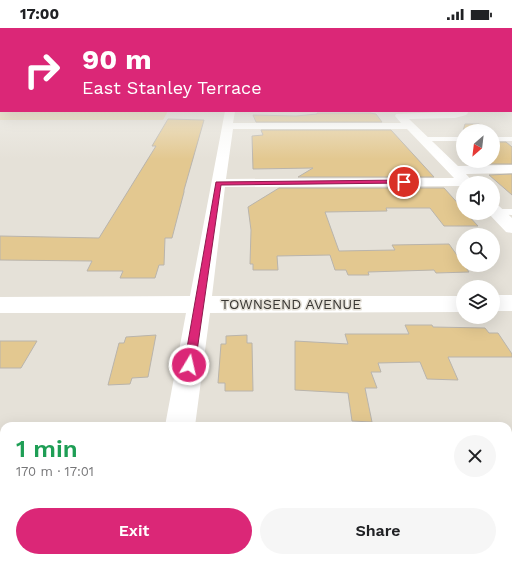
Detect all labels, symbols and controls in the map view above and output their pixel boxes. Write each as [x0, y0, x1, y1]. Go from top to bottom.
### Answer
text: 17:00 [20, 5, 59, 23]
text: 90 m [82, 43, 152, 76]
icon: right [16, 44, 68, 96]
text: East Stanley Terrace [82, 77, 262, 98]
north arrow [456, 124, 500, 168]
map controls [456, 124, 500, 324]
pin [387, 165, 421, 199]
icon: arrive [393, 171, 415, 193]
button: sound [456, 176, 500, 220]
button: search [456, 228, 500, 272]
button: layers [456, 280, 500, 324]
street label: TOWNSEND AVENUE [221, 296, 361, 312]
position arrow [168, 344, 210, 386]
text: 1 min [16, 435, 78, 463]
button: close [454, 435, 496, 477]
text: 170 m · 17:01 [16, 464, 94, 479]
button: Exit [16, 508, 252, 554]
button: Share [260, 508, 496, 554]

